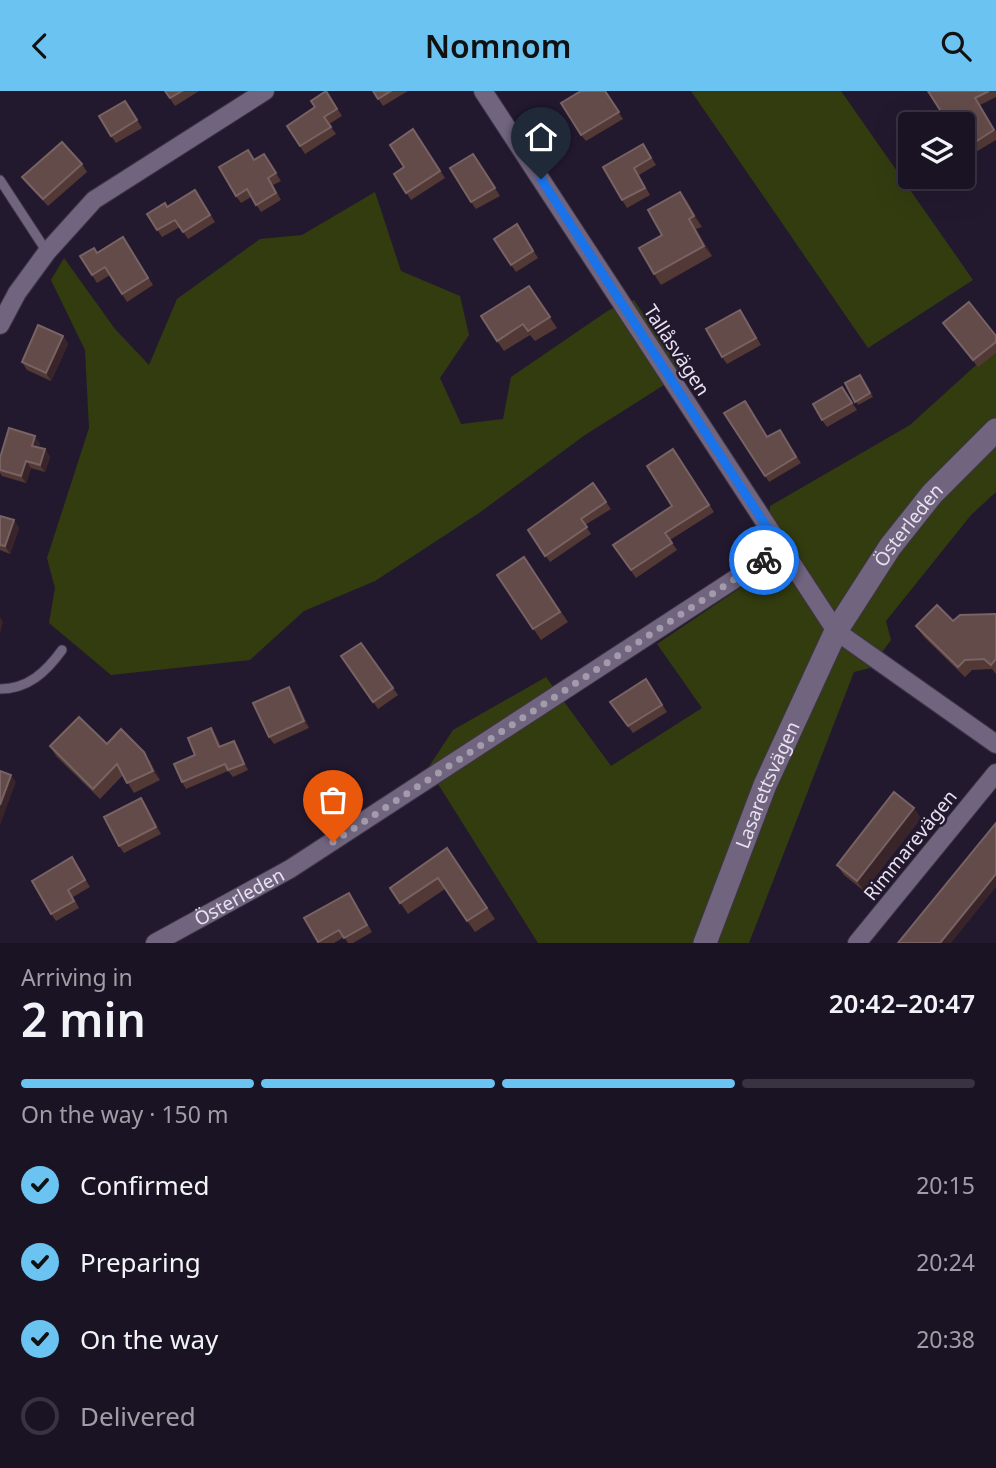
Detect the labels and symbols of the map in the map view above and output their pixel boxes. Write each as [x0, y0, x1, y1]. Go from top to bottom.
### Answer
pin [511, 107, 571, 179]
street label: Tallåsvägen [638, 299, 716, 401]
street label: Österleden [868, 477, 949, 572]
courier [729, 525, 799, 595]
street label: Lasarettsvägen [729, 717, 806, 852]
pin [303, 770, 363, 842]
street label: Rimmarevägen [857, 784, 963, 906]
street label: Österleden [189, 862, 289, 932]

